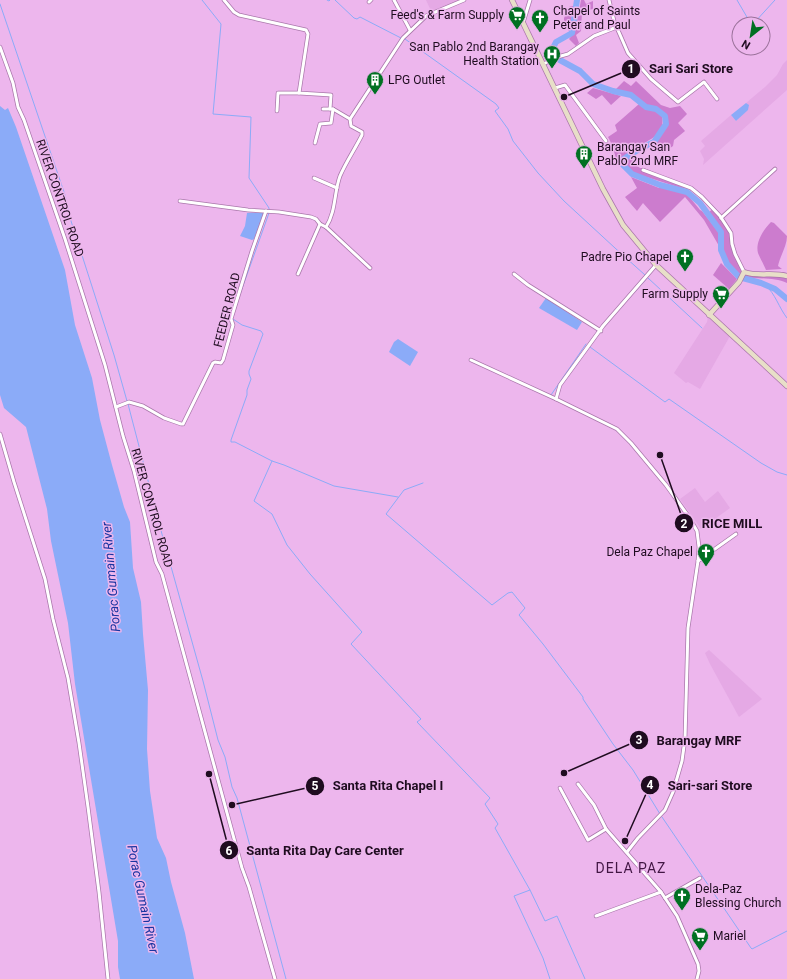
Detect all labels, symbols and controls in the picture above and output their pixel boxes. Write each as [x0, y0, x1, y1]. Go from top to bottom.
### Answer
place label: Chapel of Saints Peter and Paul [553, 4, 640, 32]
supermarket icon: Feed's & Farm Supply [507, 5, 527, 30]
place label: Feed's & Farm Supply [390, 8, 504, 22]
church icon: Chapel of Saints Peter and Paul [530, 8, 550, 33]
north arrow [731, 16, 771, 56]
text: N [739, 37, 753, 52]
place label: San Pablo 2nd Barangay Health Station [409, 40, 539, 68]
hospital icon: San Pablo 2nd Barangay Health Station [542, 44, 562, 69]
callout: Sari Sari Store [621, 56, 741, 81]
text: Sari Sari Store [649, 61, 733, 76]
text: 1 [628, 62, 634, 76]
building icon: LPG Outlet [365, 70, 385, 95]
place label: LPG Outlet [388, 73, 445, 87]
street label: RIVER CONTROL ROAD [33, 137, 87, 259]
place label: Barangay San Pablo 2nd MRF [597, 140, 678, 168]
building icon: Barangay San Pablo 2nd MRF [574, 144, 594, 169]
church icon: Padre Pio Chapel [675, 247, 695, 272]
place label: Padre Pio Chapel [581, 250, 672, 264]
street label: FEEDER ROAD [211, 271, 243, 349]
supermarket icon: Farm Supply [711, 284, 731, 309]
place label: Farm Supply [642, 287, 708, 301]
street label: RIVER CONTROL ROAD [128, 447, 176, 569]
callout: RICE MILL [674, 511, 770, 536]
text: RICE MILL [702, 516, 762, 531]
text: 2 [681, 517, 688, 531]
water label: Porac Gumain River [99, 521, 123, 633]
church icon: Dela Paz Chapel [696, 542, 716, 567]
place label: Dela Paz Chapel [606, 545, 693, 559]
callout: Barangay MRF [629, 728, 749, 753]
text: 3 [636, 733, 643, 747]
text: Barangay MRF [657, 733, 741, 748]
callout: Santa Rita Chapel I [305, 773, 451, 798]
callout: Sari-sari Store [640, 773, 760, 798]
text: Santa Rita Chapel I [333, 778, 443, 793]
text: 4 [647, 778, 654, 792]
text: Sari-sari Store [668, 778, 752, 793]
text: 5 [312, 779, 319, 793]
callout: Santa Rita Day Care Center [219, 838, 412, 863]
text: Santa Rita Day Care Center [246, 843, 404, 858]
water label: Porac Gumain River [124, 844, 162, 955]
text: 6 [226, 844, 233, 858]
district label: DELA PAZ [596, 860, 666, 876]
place label: Dela-Paz Blessing Church [695, 882, 781, 910]
church icon: Dela-Paz Blessing Church [672, 886, 692, 911]
supermarket icon: Mariel [690, 926, 710, 951]
place label: Mariel [713, 929, 746, 943]

